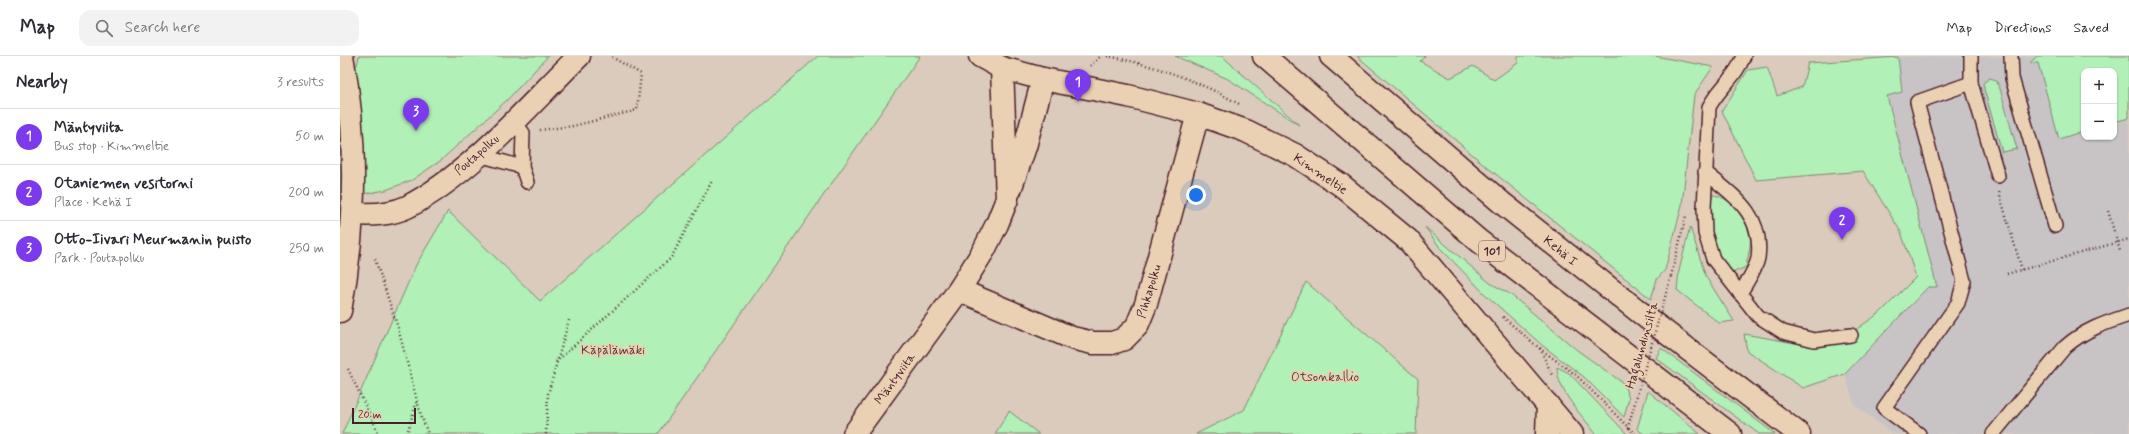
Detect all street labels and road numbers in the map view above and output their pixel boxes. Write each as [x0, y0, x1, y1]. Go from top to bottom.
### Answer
street label: Poutapolku [451, 131, 503, 179]
street label: Kimmeltie [1290, 150, 1351, 199]
street label: Kehä I [1539, 232, 1581, 270]
road number: 101 [1479, 241, 1505, 261]
street label: Pihkapolku [1133, 262, 1166, 321]
street label: Hagalundinsilta [1622, 300, 1665, 391]
street label: Mäntyviita [871, 350, 920, 408]

